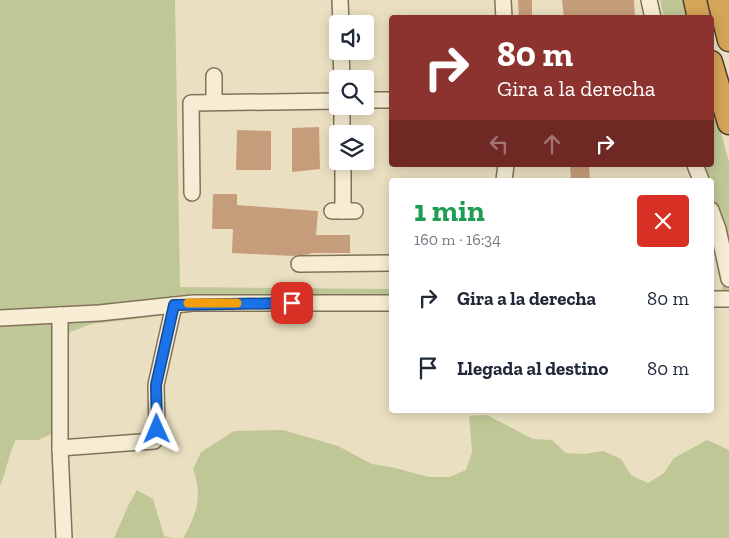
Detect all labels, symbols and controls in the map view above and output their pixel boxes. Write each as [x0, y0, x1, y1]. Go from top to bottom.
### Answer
map controls [329, 15, 374, 170]
button: sound [329, 15, 374, 60]
text: 80 m [497, 33, 573, 75]
icon: right [414, 35, 479, 100]
button: search [329, 70, 374, 115]
text: Gira a la derecha [497, 75, 655, 102]
button: layers [329, 125, 374, 170]
icon: left [485, 130, 513, 158]
icon: ahead [538, 130, 566, 158]
icon: right [591, 130, 619, 158]
text: 1 min [414, 193, 485, 229]
button: close [637, 195, 689, 247]
text: 160 m · 16:34 [414, 230, 501, 249]
pin [271, 282, 313, 324]
icon: right [414, 284, 442, 312]
text: Gira a la derecha [457, 287, 596, 310]
text: 80 m [647, 287, 689, 310]
icon: arrive [278, 289, 306, 317]
icon: arrive [414, 354, 442, 382]
text: Llegada al destino [457, 357, 608, 380]
text: 80 m [647, 357, 689, 380]
position arrow [130, 402, 182, 454]

